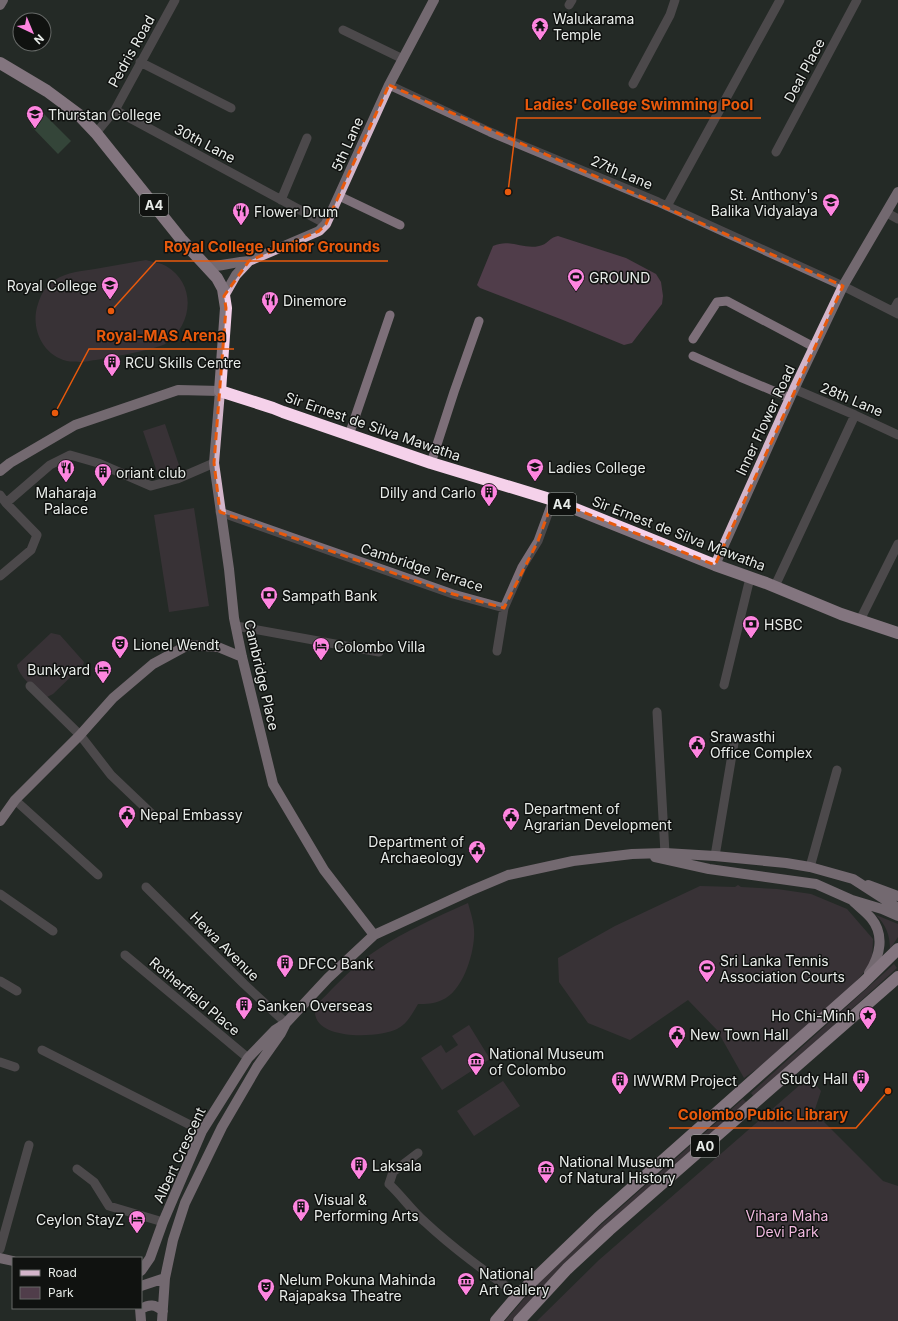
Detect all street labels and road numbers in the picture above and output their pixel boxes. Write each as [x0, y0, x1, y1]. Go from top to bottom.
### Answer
street label: Pedris Road [104, 12, 158, 90]
street label: Deal Place [780, 35, 828, 105]
street label: 5th Lane [328, 114, 366, 174]
street label: 30th Lane [172, 120, 238, 166]
street label: 27th Lane [589, 151, 655, 193]
road number: A4 [140, 194, 168, 216]
street label: Inner Flower Road [732, 362, 798, 478]
street label: 28th Lane [818, 378, 886, 420]
street label: Sir Ernest de Silva Mawatha [283, 388, 463, 464]
street label: Sir Ernest de Silva Mawatha [590, 492, 768, 574]
road number: A4 [548, 493, 576, 515]
street label: Cambridge Terrace [359, 539, 485, 595]
street label: Cambridge Place [241, 618, 283, 732]
street label: Hewa Avenue [187, 908, 263, 984]
street label: Rotherfield Place [146, 953, 244, 1039]
street label: Albert Crescent [149, 1104, 209, 1206]
road number: A0 [691, 1135, 719, 1157]

